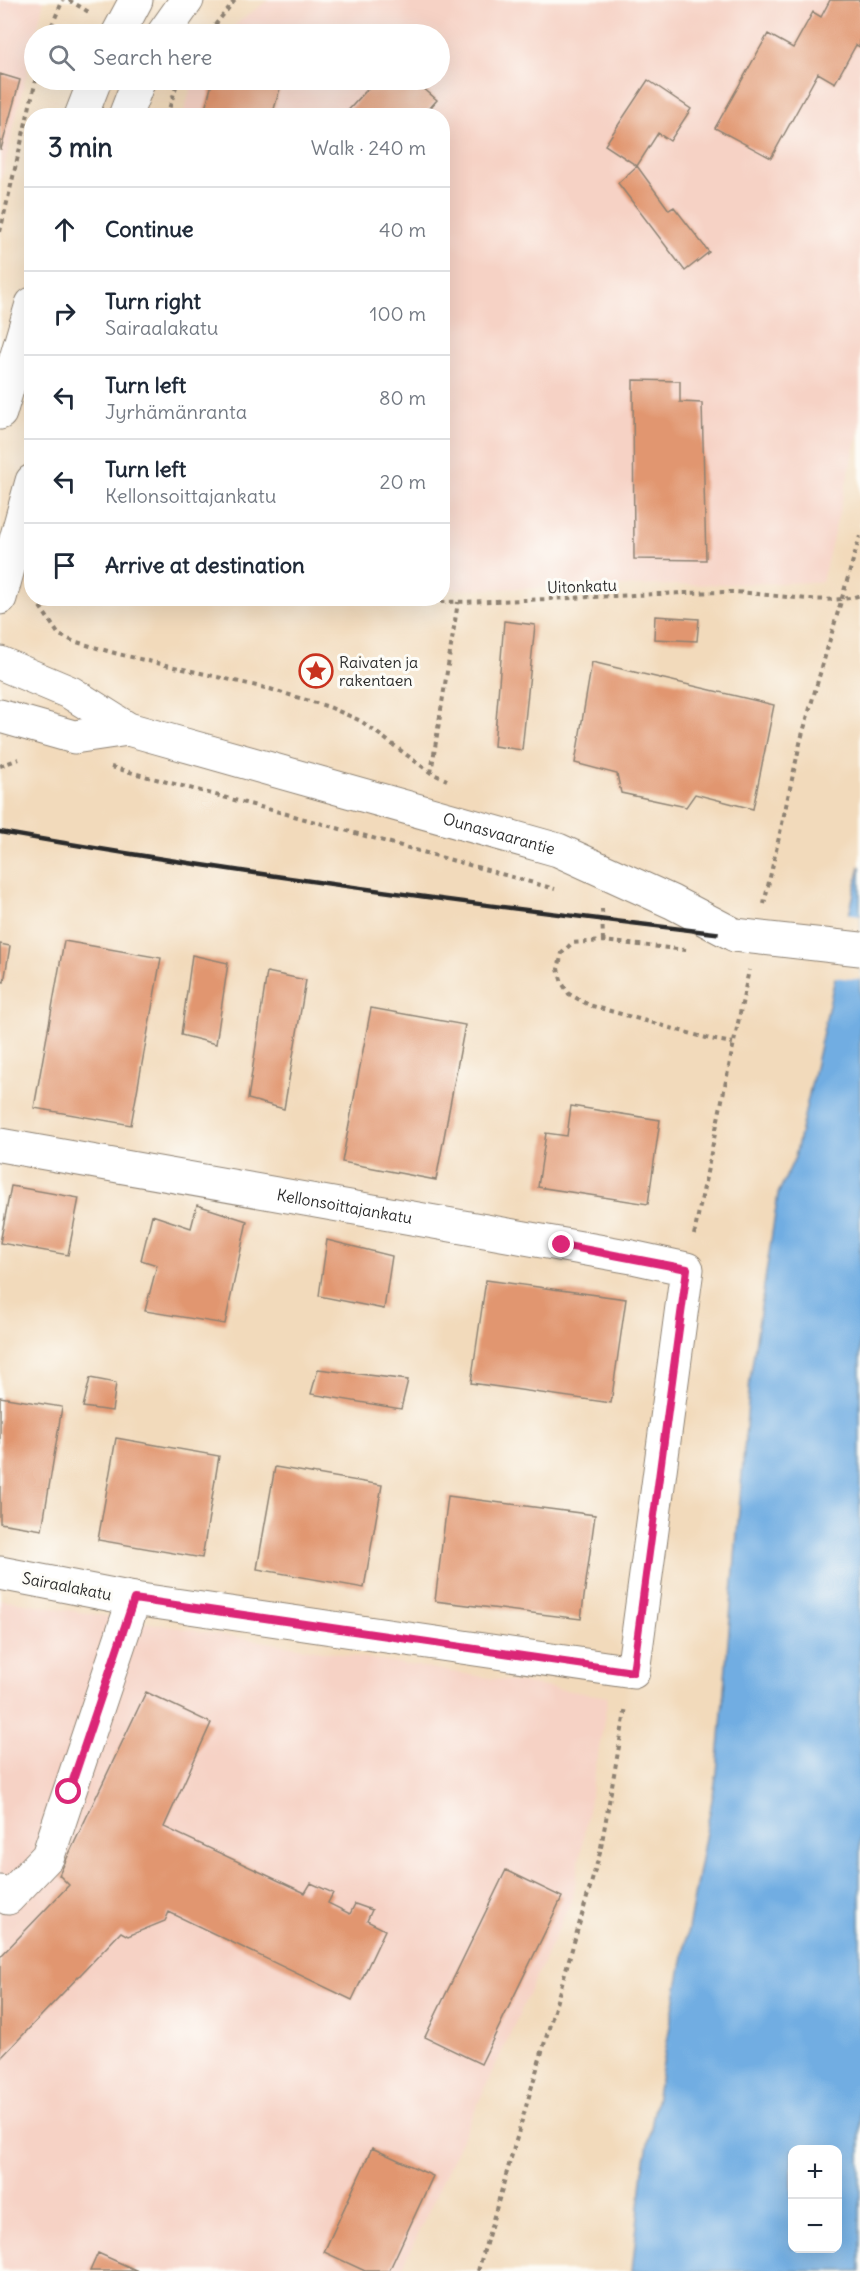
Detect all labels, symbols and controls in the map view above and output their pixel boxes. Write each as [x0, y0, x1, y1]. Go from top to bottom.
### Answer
search box [24, 24, 450, 90]
icon: search [45, 41, 78, 74]
text: Search here [93, 43, 212, 71]
text: 3 min [48, 131, 113, 164]
text: Walk · 240 m [311, 135, 426, 160]
icon: ahead [48, 213, 81, 246]
text: Continue [105, 215, 194, 243]
text: 40 m [379, 217, 426, 242]
text: Turn right [105, 287, 201, 315]
icon: right [48, 297, 81, 330]
text: 100 m [369, 301, 426, 326]
text: Sairaalakatu [105, 315, 219, 340]
text: Turn left [105, 371, 186, 399]
icon: left [48, 381, 81, 414]
text: 80 m [379, 385, 426, 410]
text: Jyrhämänranta [105, 399, 247, 424]
text: Turn left [105, 455, 186, 483]
icon: left [48, 465, 81, 498]
text: 20 m [380, 469, 426, 494]
text: Kellonsoittajankatu [105, 483, 277, 508]
icon: arrive [48, 549, 81, 582]
text: Arrive at destination [105, 551, 305, 579]
street label: Uitonkatu [547, 575, 617, 597]
place label: Raivaten ja rakentaen [339, 652, 418, 690]
place icon: Raivaten ja rakentaen [298, 653, 334, 689]
street label: Ounasvaarantie [441, 808, 557, 859]
street label: Kellonsoittajankatu [275, 1184, 414, 1228]
route end [548, 1231, 574, 1257]
street label: Sairaalakatu [21, 1568, 113, 1604]
route start [55, 1778, 81, 1804]
map controls [788, 2145, 842, 2253]
button: + [788, 2145, 842, 2199]
button: − [788, 2199, 842, 2253]

